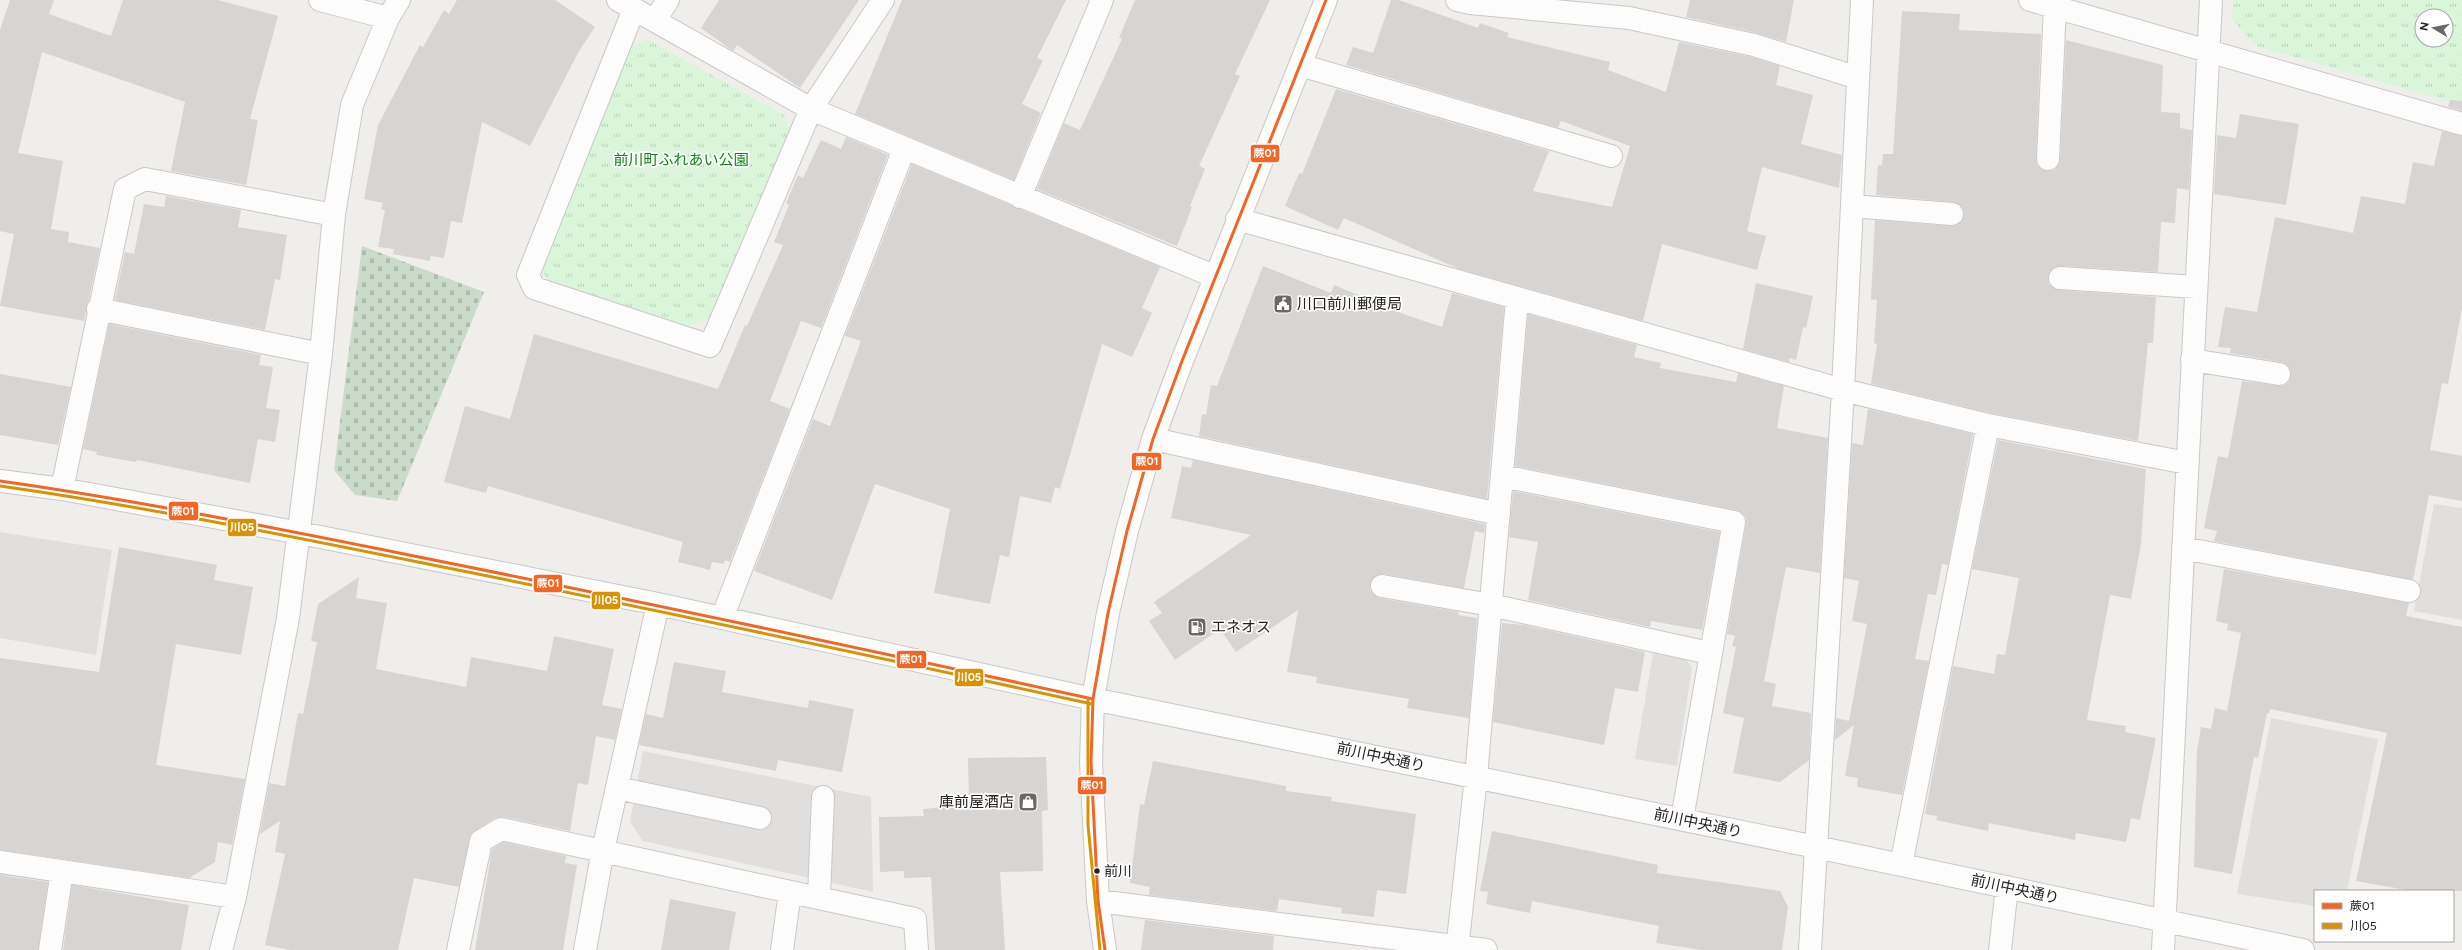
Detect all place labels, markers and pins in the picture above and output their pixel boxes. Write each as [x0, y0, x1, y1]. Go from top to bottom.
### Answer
public building icon: 川口前川郵便局 [1272, 293, 1294, 315]
place label: 川口前川郵便局 [1297, 295, 1402, 313]
fuel station icon: エネオス [1186, 616, 1208, 638]
place label: エネオス [1211, 618, 1271, 636]
shop icon: 庫前屋酒店 [1017, 791, 1039, 813]
place label: 庫前屋酒店 [939, 793, 1014, 811]
place label: 前川 [1104, 863, 1132, 880]
marker: 前川 [1092, 866, 1102, 876]

